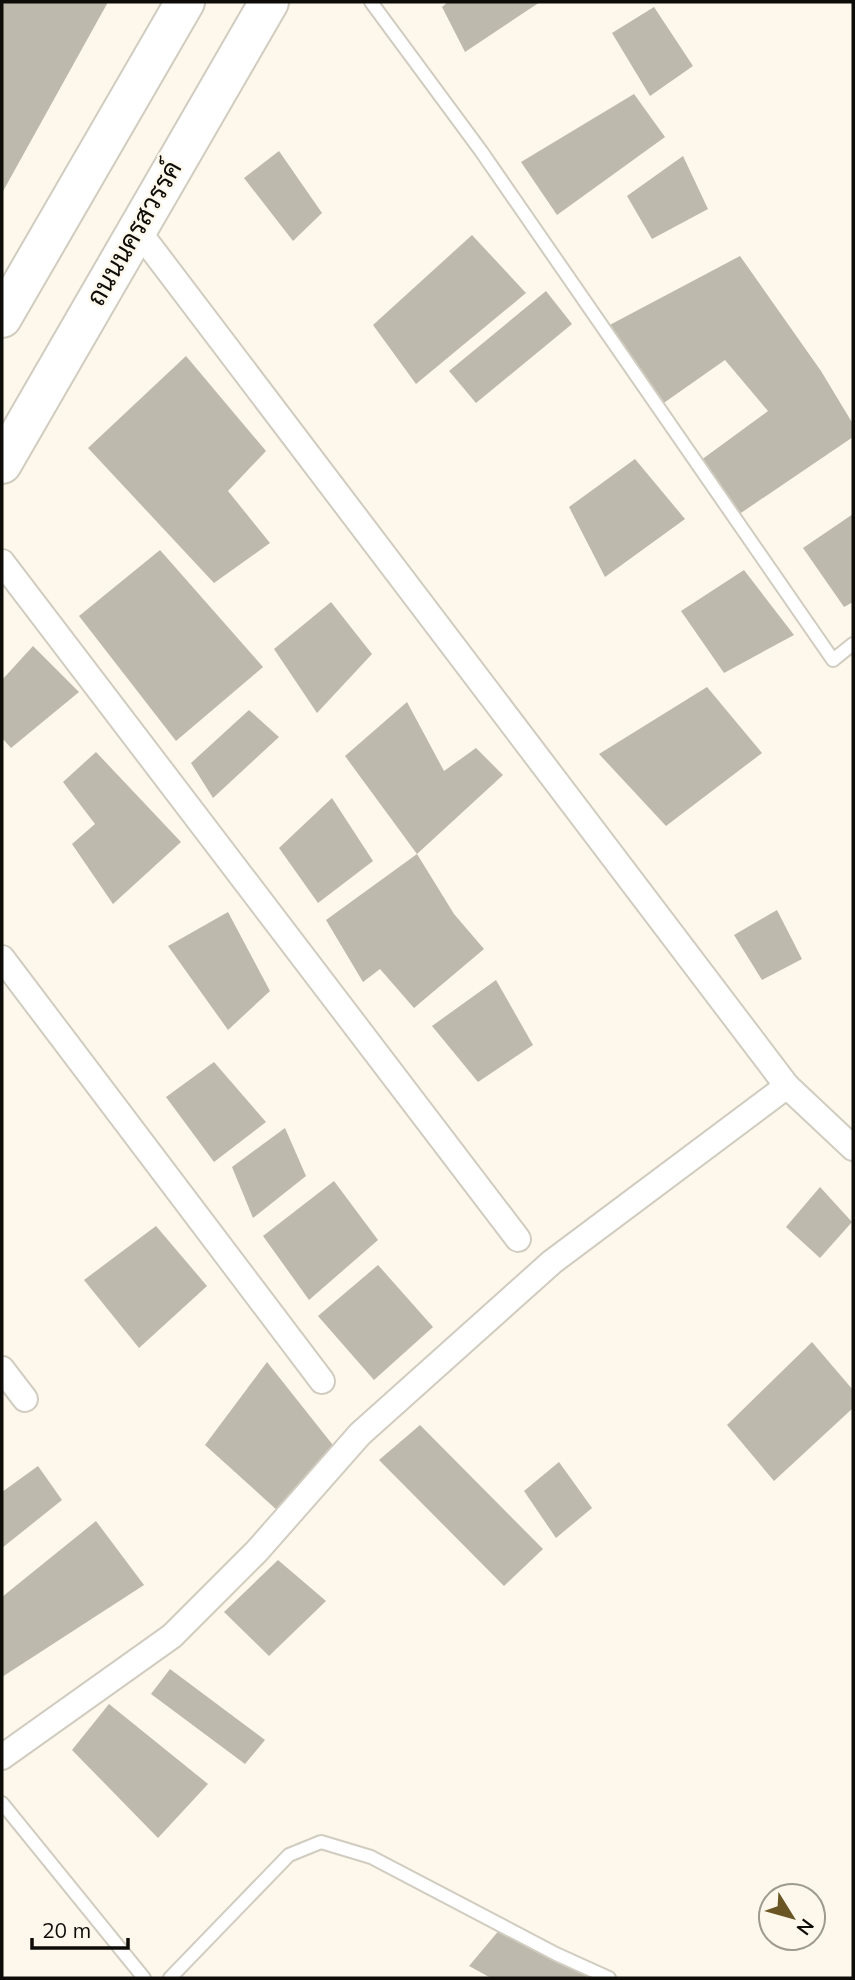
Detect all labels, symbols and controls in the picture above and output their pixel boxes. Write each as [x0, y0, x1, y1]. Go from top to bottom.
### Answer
street label: ถนนนครสวรรค์ [79, 154, 188, 311]
north arrow [757, 1882, 827, 1952]
scale bar [32, 1906, 128, 1950]
text: N [792, 1914, 819, 1940]
text: 20 m [42, 1917, 91, 1943]

